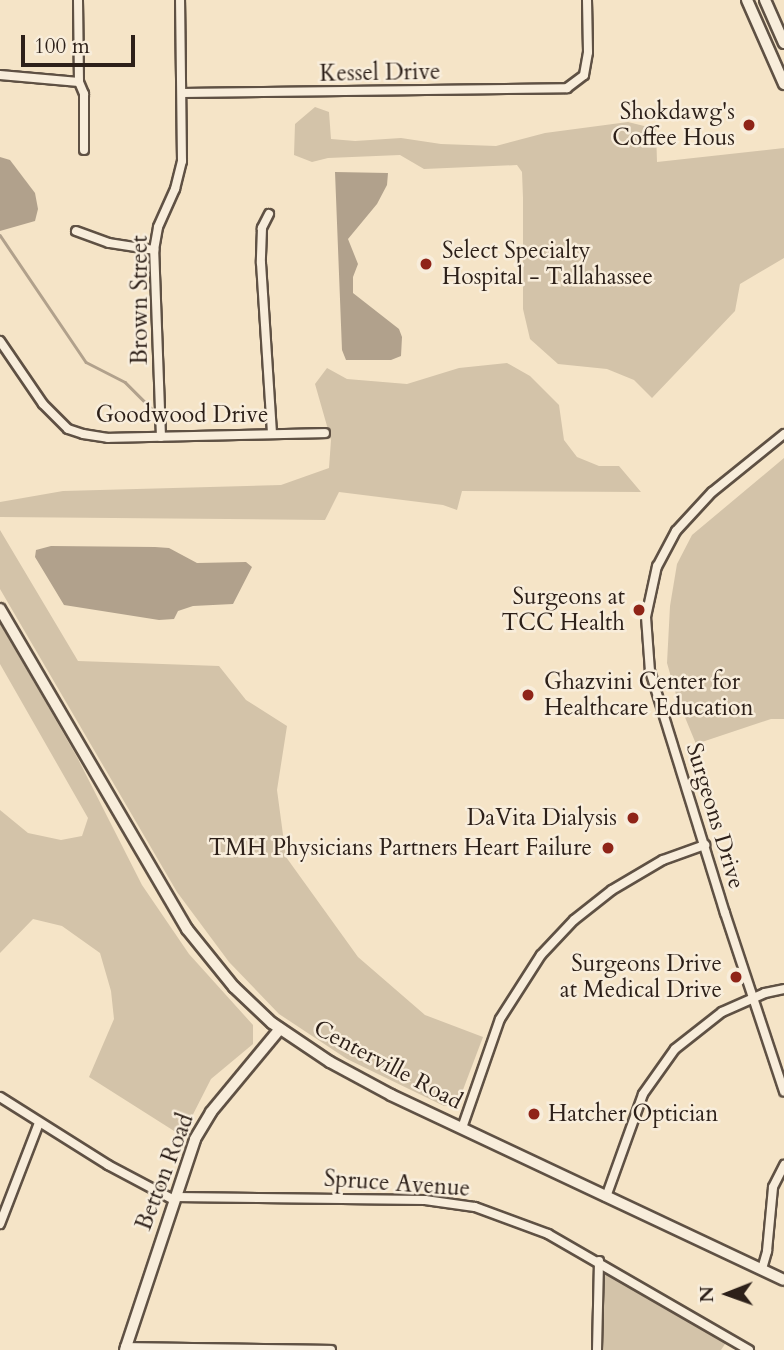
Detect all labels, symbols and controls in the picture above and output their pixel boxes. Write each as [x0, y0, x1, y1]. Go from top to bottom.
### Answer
scale bar [24, 21, 138, 65]
text: 100 m [34, 32, 90, 61]
street label: Kessel Drive [319, 58, 441, 88]
place label: Shokdawg's Coffee Hous [612, 98, 735, 152]
marker: Shokdawg's Coffee Hous [741, 117, 757, 133]
street label: Brown Street [126, 235, 154, 365]
place label: Select Specialty Hospital - Tallahassee [442, 237, 653, 291]
marker: Select Specialty Hospital - Tallahassee [416, 254, 436, 274]
street label: Goodwood Drive [96, 401, 268, 429]
place label: Surgeons at TCC Health [501, 583, 625, 637]
marker: Surgeons at TCC Health [631, 602, 647, 618]
place label: Ghazvini Center for Healthcare Education [544, 668, 754, 722]
marker: Ghazvini Center for Healthcare Education [518, 685, 538, 705]
street label: Surgeons Drive [680, 740, 750, 892]
place label: DaVita Dialysis [467, 804, 617, 832]
marker: DaVita Dialysis [623, 808, 643, 828]
place label: TMH Physicians Partners Heart Failure [208, 834, 592, 862]
marker: TMH Physicians Partners Heart Failure [598, 838, 618, 858]
place label: Surgeons Drive at Medical Drive [560, 950, 722, 1004]
marker: Surgeons Drive at Medical Drive [728, 969, 744, 985]
street label: Centerville Road [309, 1014, 467, 1116]
place label: Hatcher Optician [548, 1100, 718, 1128]
marker: Hatcher Optician [526, 1106, 542, 1122]
street label: Betton Road [130, 1110, 200, 1234]
street label: Spruce Avenue [323, 1165, 471, 1203]
north arrow [693, 1259, 763, 1329]
text: N [694, 1286, 720, 1303]

